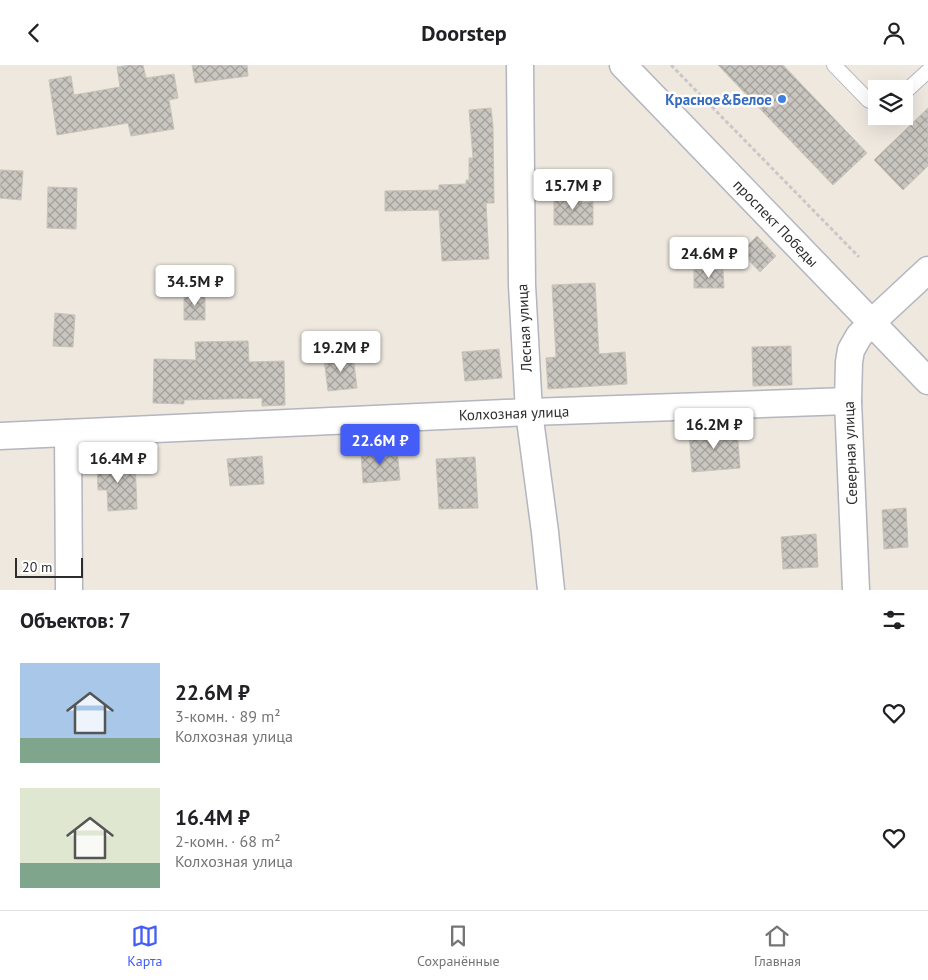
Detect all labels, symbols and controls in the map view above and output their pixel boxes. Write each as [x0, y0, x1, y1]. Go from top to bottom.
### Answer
icon: back [20, 19, 48, 47]
text: Doorstep [421, 19, 507, 47]
icon: person [880, 19, 908, 47]
map controls [868, 80, 913, 125]
button: layers [868, 80, 913, 125]
place label: Красное&Белое [665, 90, 772, 109]
marker: Красное&Белое [776, 93, 788, 105]
pin: 15.7M ₽ [527, 169, 619, 211]
text: 15.7M ₽ [544, 175, 602, 195]
street label: проспект Победы [729, 175, 823, 271]
pin: 24.6M ₽ [663, 237, 755, 279]
text: 24.6M ₽ [680, 243, 738, 263]
pin: 34.5M ₽ [149, 265, 241, 307]
text: 34.5M ₽ [166, 271, 224, 291]
street label: Лесная улица [512, 283, 536, 374]
pin: 19.2M ₽ [295, 331, 387, 373]
text: 19.2M ₽ [312, 337, 370, 357]
street label: Северная улица [839, 401, 861, 505]
street label: Колхозная улица [458, 402, 570, 424]
pin: 16.2M ₽ [668, 407, 760, 450]
text: 16.2M ₽ [685, 414, 743, 434]
pin: 22.6M ₽ [334, 423, 426, 466]
text: 22.6M ₽ [351, 430, 409, 450]
pin: 16.4M ₽ [72, 441, 164, 484]
text: 16.4M ₽ [89, 448, 147, 468]
scale bar [15, 555, 82, 578]
text: 20 m [22, 558, 52, 576]
icon: filters [880, 606, 908, 634]
text: Объектов: 7 [20, 607, 131, 634]
text: 22.6M ₽ [175, 679, 250, 706]
icon: home [60, 683, 120, 743]
icon: heart [880, 699, 908, 727]
text: 3-комн. · 89 m² [175, 706, 281, 726]
text: Колхозная улица [175, 726, 293, 746]
text: 16.4M ₽ [175, 804, 250, 831]
icon: home [60, 808, 120, 868]
icon: heart [880, 824, 908, 852]
text: 2-комн. · 68 m² [175, 831, 281, 851]
text: Колхозная улица [175, 851, 293, 871]
tab: Карта [127, 922, 163, 970]
tab: Сохранённые [417, 922, 500, 970]
tab: Главная [754, 922, 801, 970]

